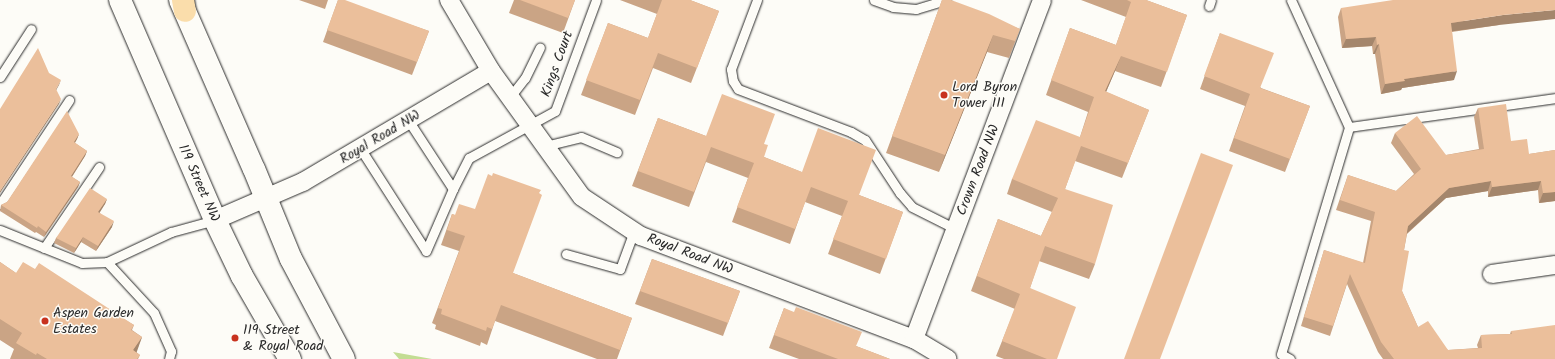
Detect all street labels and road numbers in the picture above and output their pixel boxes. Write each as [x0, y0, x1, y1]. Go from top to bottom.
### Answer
street label: Kings Court [537, 29, 577, 99]
street label: Royal Road NW [337, 106, 423, 168]
street label: Crown Road NW [953, 122, 1003, 218]
street label: 119 Street NW [174, 142, 224, 224]
street label: Royal Road NW [645, 230, 735, 278]

